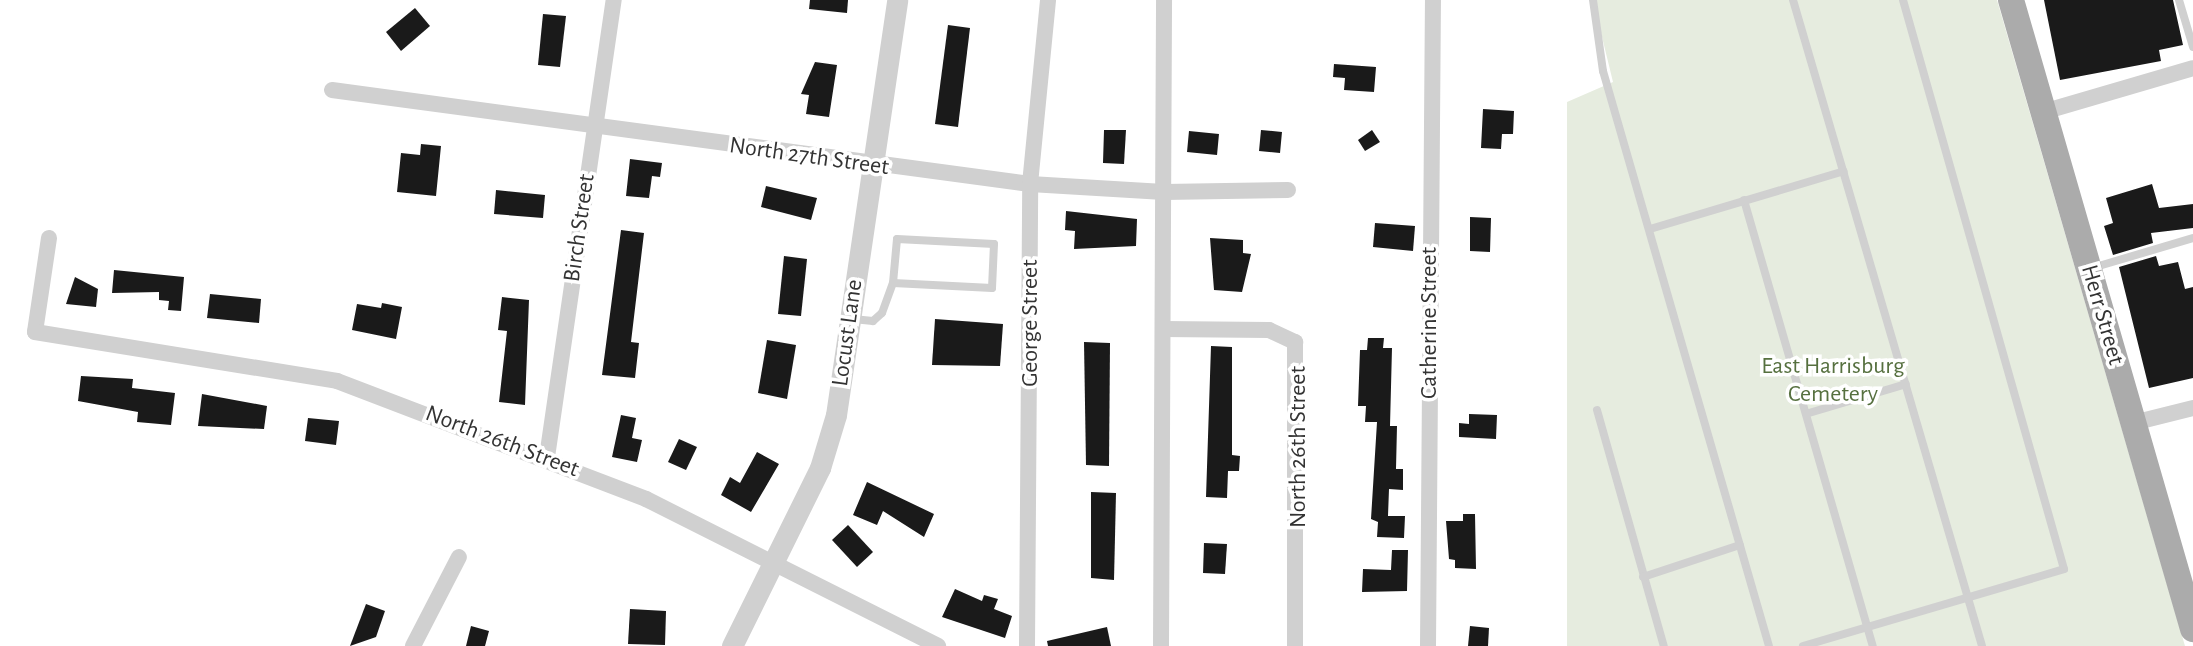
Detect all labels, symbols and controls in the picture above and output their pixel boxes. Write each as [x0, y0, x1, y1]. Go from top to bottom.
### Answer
street label: North 27th Street [727, 132, 891, 182]
street label: Birch Street [558, 172, 602, 284]
street label: Catherine Street [1416, 247, 1444, 399]
street label: George Street [1017, 259, 1045, 387]
street label: Herr Street [2074, 262, 2130, 368]
street label: Locust Lane [826, 278, 870, 388]
park label: East Harrisburg Cemetery [1761, 353, 1905, 409]
street label: North 26th Street [1285, 366, 1313, 528]
street label: North 26th Street [421, 400, 583, 484]

